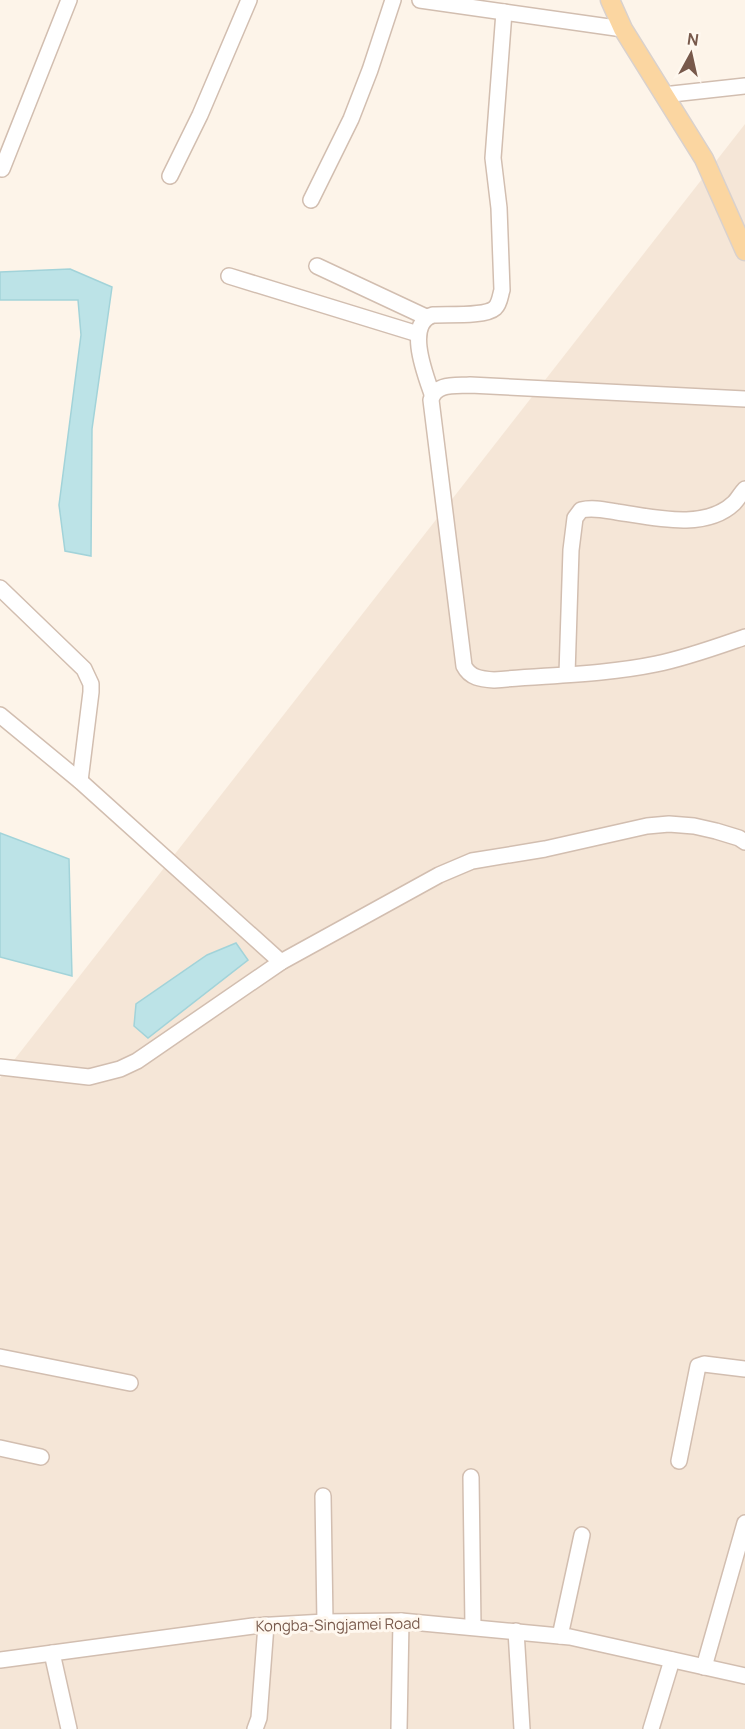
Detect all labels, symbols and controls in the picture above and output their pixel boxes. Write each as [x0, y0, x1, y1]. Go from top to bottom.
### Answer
north arrow [661, 24, 721, 84]
text: N [686, 27, 700, 51]
street label: Kongba-Singjamei Road [256, 1613, 420, 1636]

